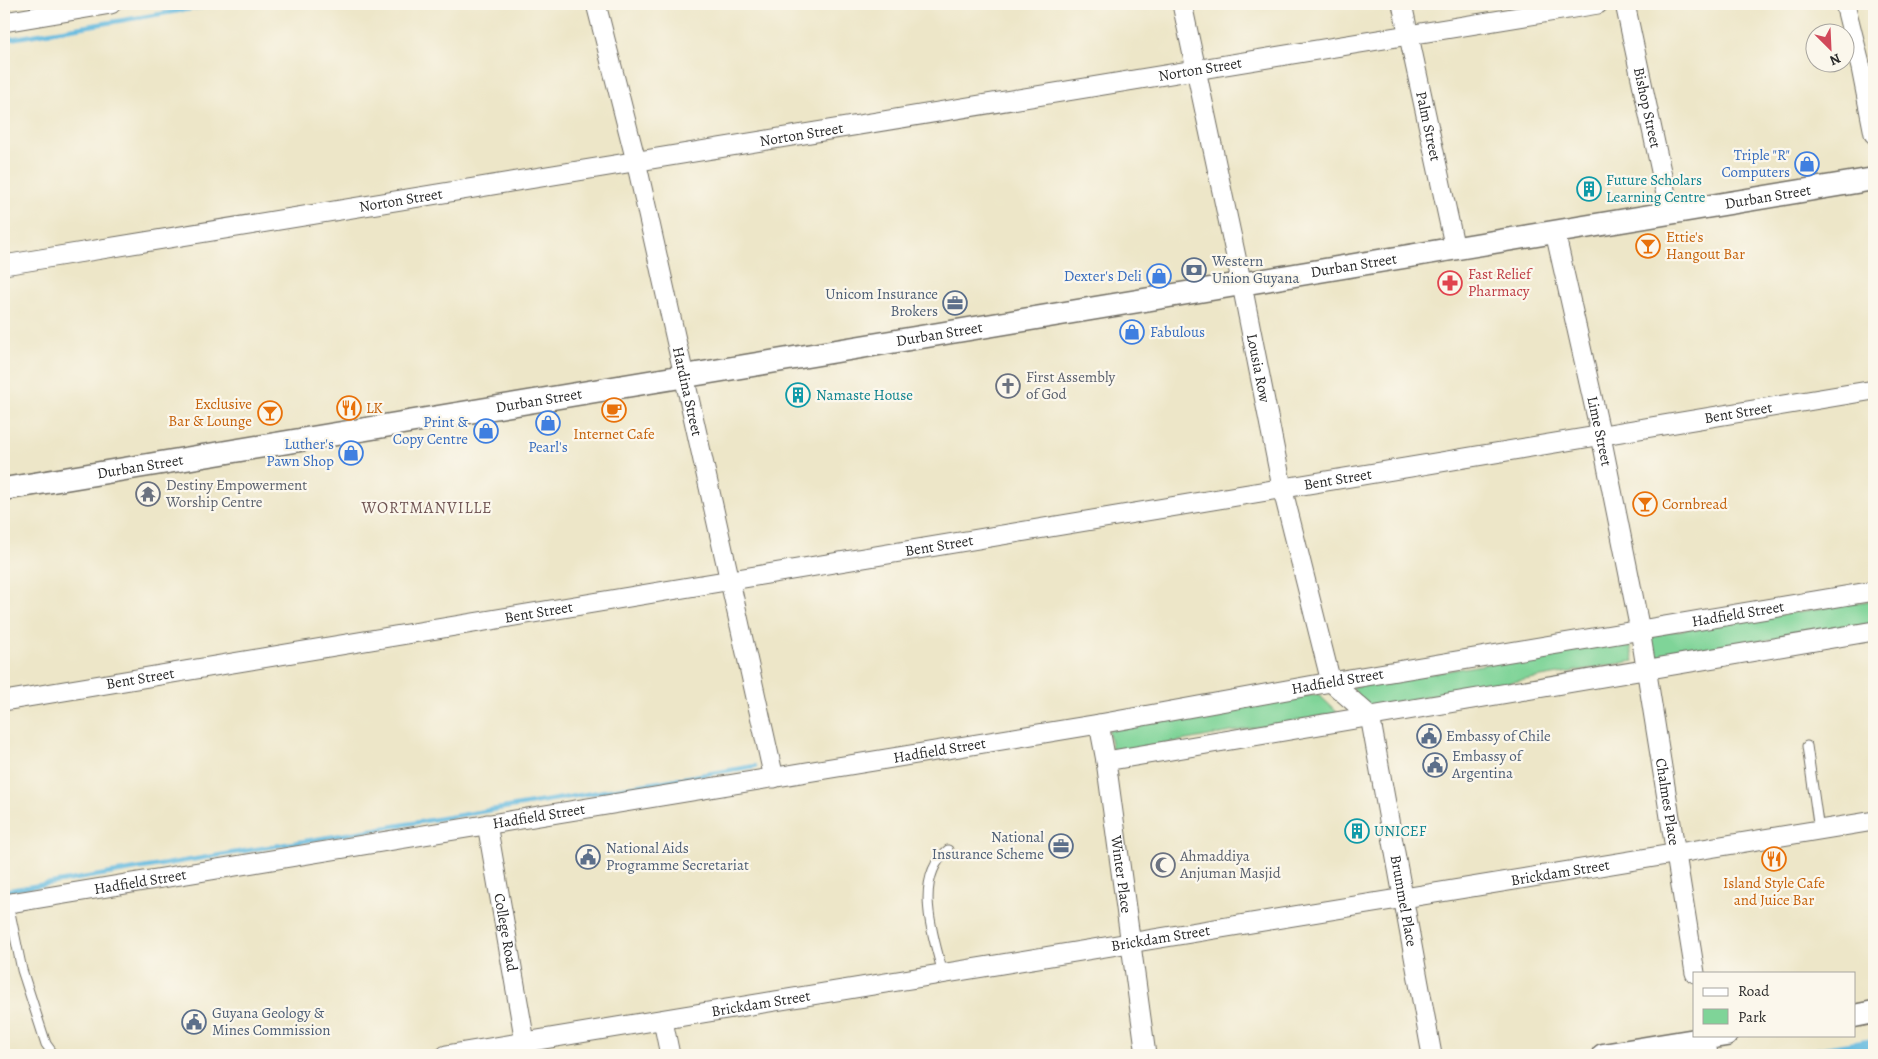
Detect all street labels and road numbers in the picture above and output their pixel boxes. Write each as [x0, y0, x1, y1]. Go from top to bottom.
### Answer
street label: Norton Street [1157, 52, 1243, 86]
street label: Bishop Street [1629, 65, 1666, 150]
street label: Palm Street [1411, 89, 1446, 163]
street label: Norton Street [758, 118, 845, 151]
street label: Durban Street [1723, 180, 1813, 214]
street label: Norton Street [357, 183, 444, 217]
street label: Durban Street [1309, 248, 1398, 282]
street label: Durban Street [895, 317, 984, 351]
street label: Lousia Row [1242, 332, 1275, 405]
street label: Hardina Street [668, 345, 707, 438]
street label: Durban Street [494, 383, 583, 417]
street label: Lime Street [1582, 394, 1617, 468]
street label: Bent Street [1703, 397, 1774, 428]
street label: Durban Street [95, 449, 185, 483]
street label: Bent Street [1302, 464, 1373, 495]
street label: Bent Street [904, 530, 975, 561]
street label: Hadfield Street [1690, 596, 1786, 631]
street label: Bent Street [503, 597, 574, 628]
street label: Bent Street [105, 663, 176, 694]
street label: Hadfield Street [1290, 663, 1385, 699]
street label: Hadfield Street [892, 733, 987, 768]
street label: Chalmes Place [1651, 757, 1684, 847]
street label: Hadfield Street [491, 799, 587, 834]
street label: Winter Place [1106, 833, 1137, 915]
street label: Brummel Place [1386, 853, 1422, 949]
street label: Brickdam Street [1509, 854, 1611, 890]
street label: Hadfield Street [93, 864, 188, 899]
street label: College Road [489, 892, 523, 974]
street label: Brickdam Street [1110, 920, 1211, 956]
street label: Brickdam Street [710, 985, 812, 1021]

